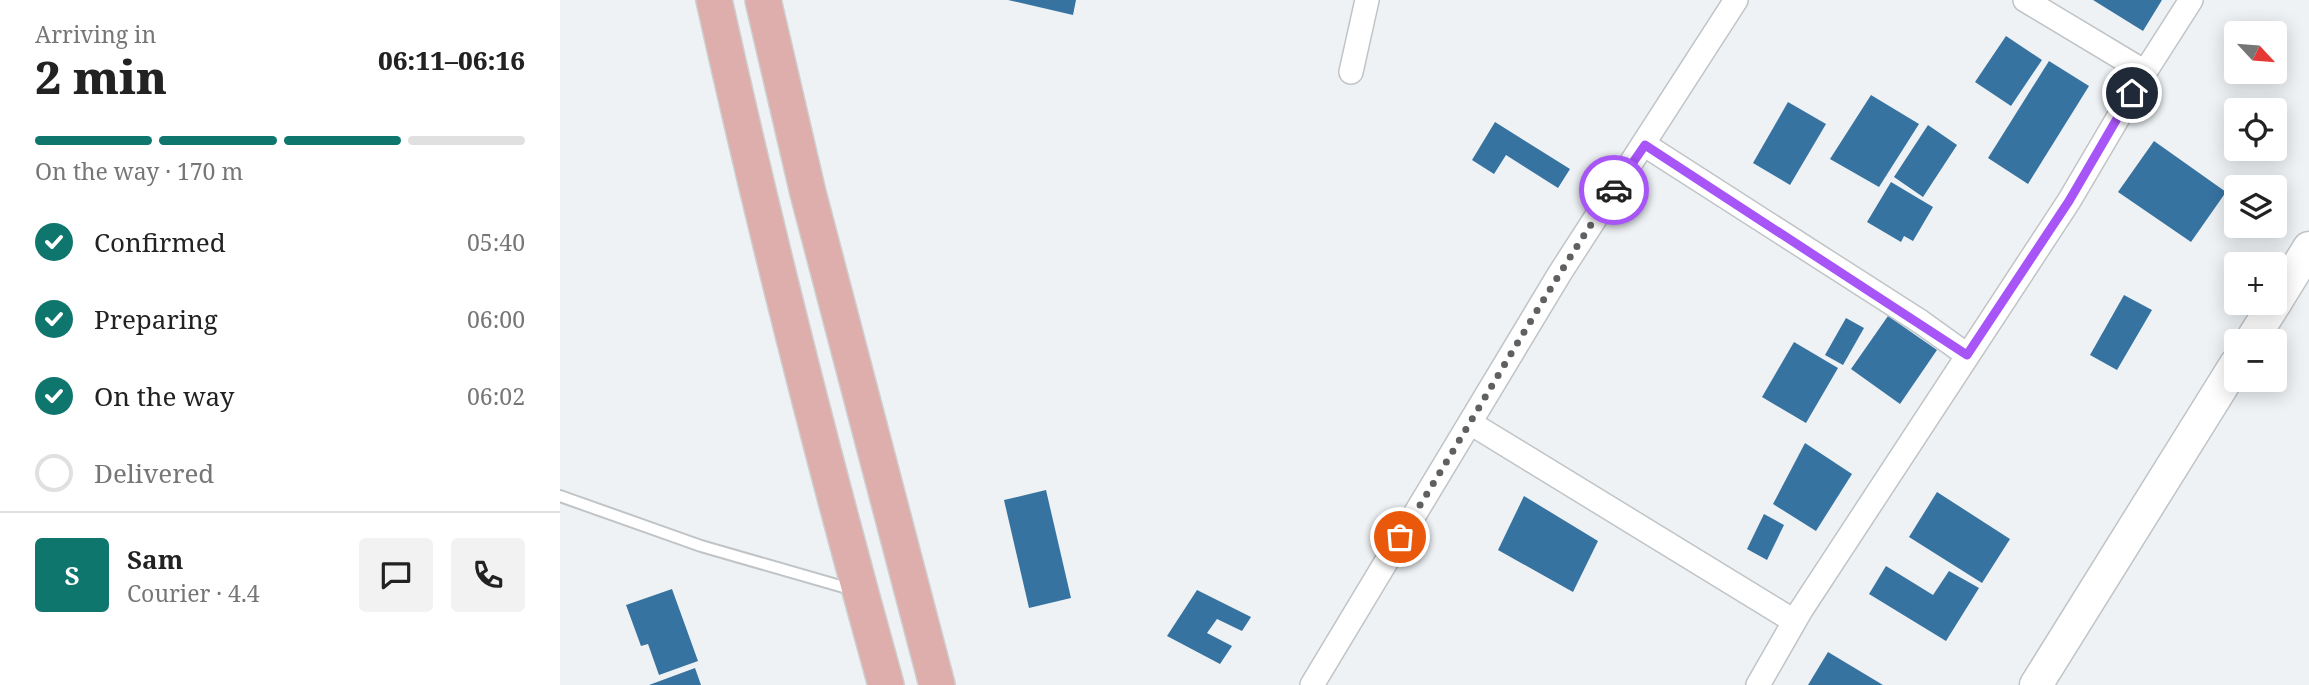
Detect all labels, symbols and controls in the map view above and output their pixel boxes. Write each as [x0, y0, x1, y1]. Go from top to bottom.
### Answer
text: Arriving in [35, 18, 156, 50]
north arrow [2224, 21, 2287, 84]
map controls [2224, 21, 2287, 392]
text: 06:11–06:16 [378, 42, 525, 78]
text: 2 min [35, 45, 167, 107]
pin [2102, 63, 2162, 123]
icon: home [2113, 74, 2151, 112]
button: locate [2224, 98, 2287, 161]
text: On the way · 170 m [35, 155, 243, 187]
courier [1579, 155, 1649, 225]
icon: car [1595, 171, 1633, 209]
button: layers [2224, 175, 2287, 238]
icon: check [35, 223, 73, 261]
text: Confirmed [94, 224, 226, 260]
text: 05:40 [467, 226, 525, 258]
button: + [2224, 252, 2287, 315]
icon: check [35, 300, 73, 338]
text: Preparing [94, 301, 218, 337]
text: 06:00 [467, 303, 525, 335]
button: − [2224, 329, 2287, 392]
icon: check [35, 377, 73, 415]
text: On the way [94, 378, 234, 414]
text: 06:02 [467, 380, 525, 412]
text: Delivered [94, 455, 214, 491]
pin [1370, 507, 1430, 567]
icon: bag [1381, 518, 1419, 556]
button: chat [359, 538, 433, 612]
button: phone [451, 538, 525, 612]
text: Sam [127, 541, 183, 577]
text: S [64, 557, 80, 593]
text: Courier · 4.4 [127, 577, 260, 609]

